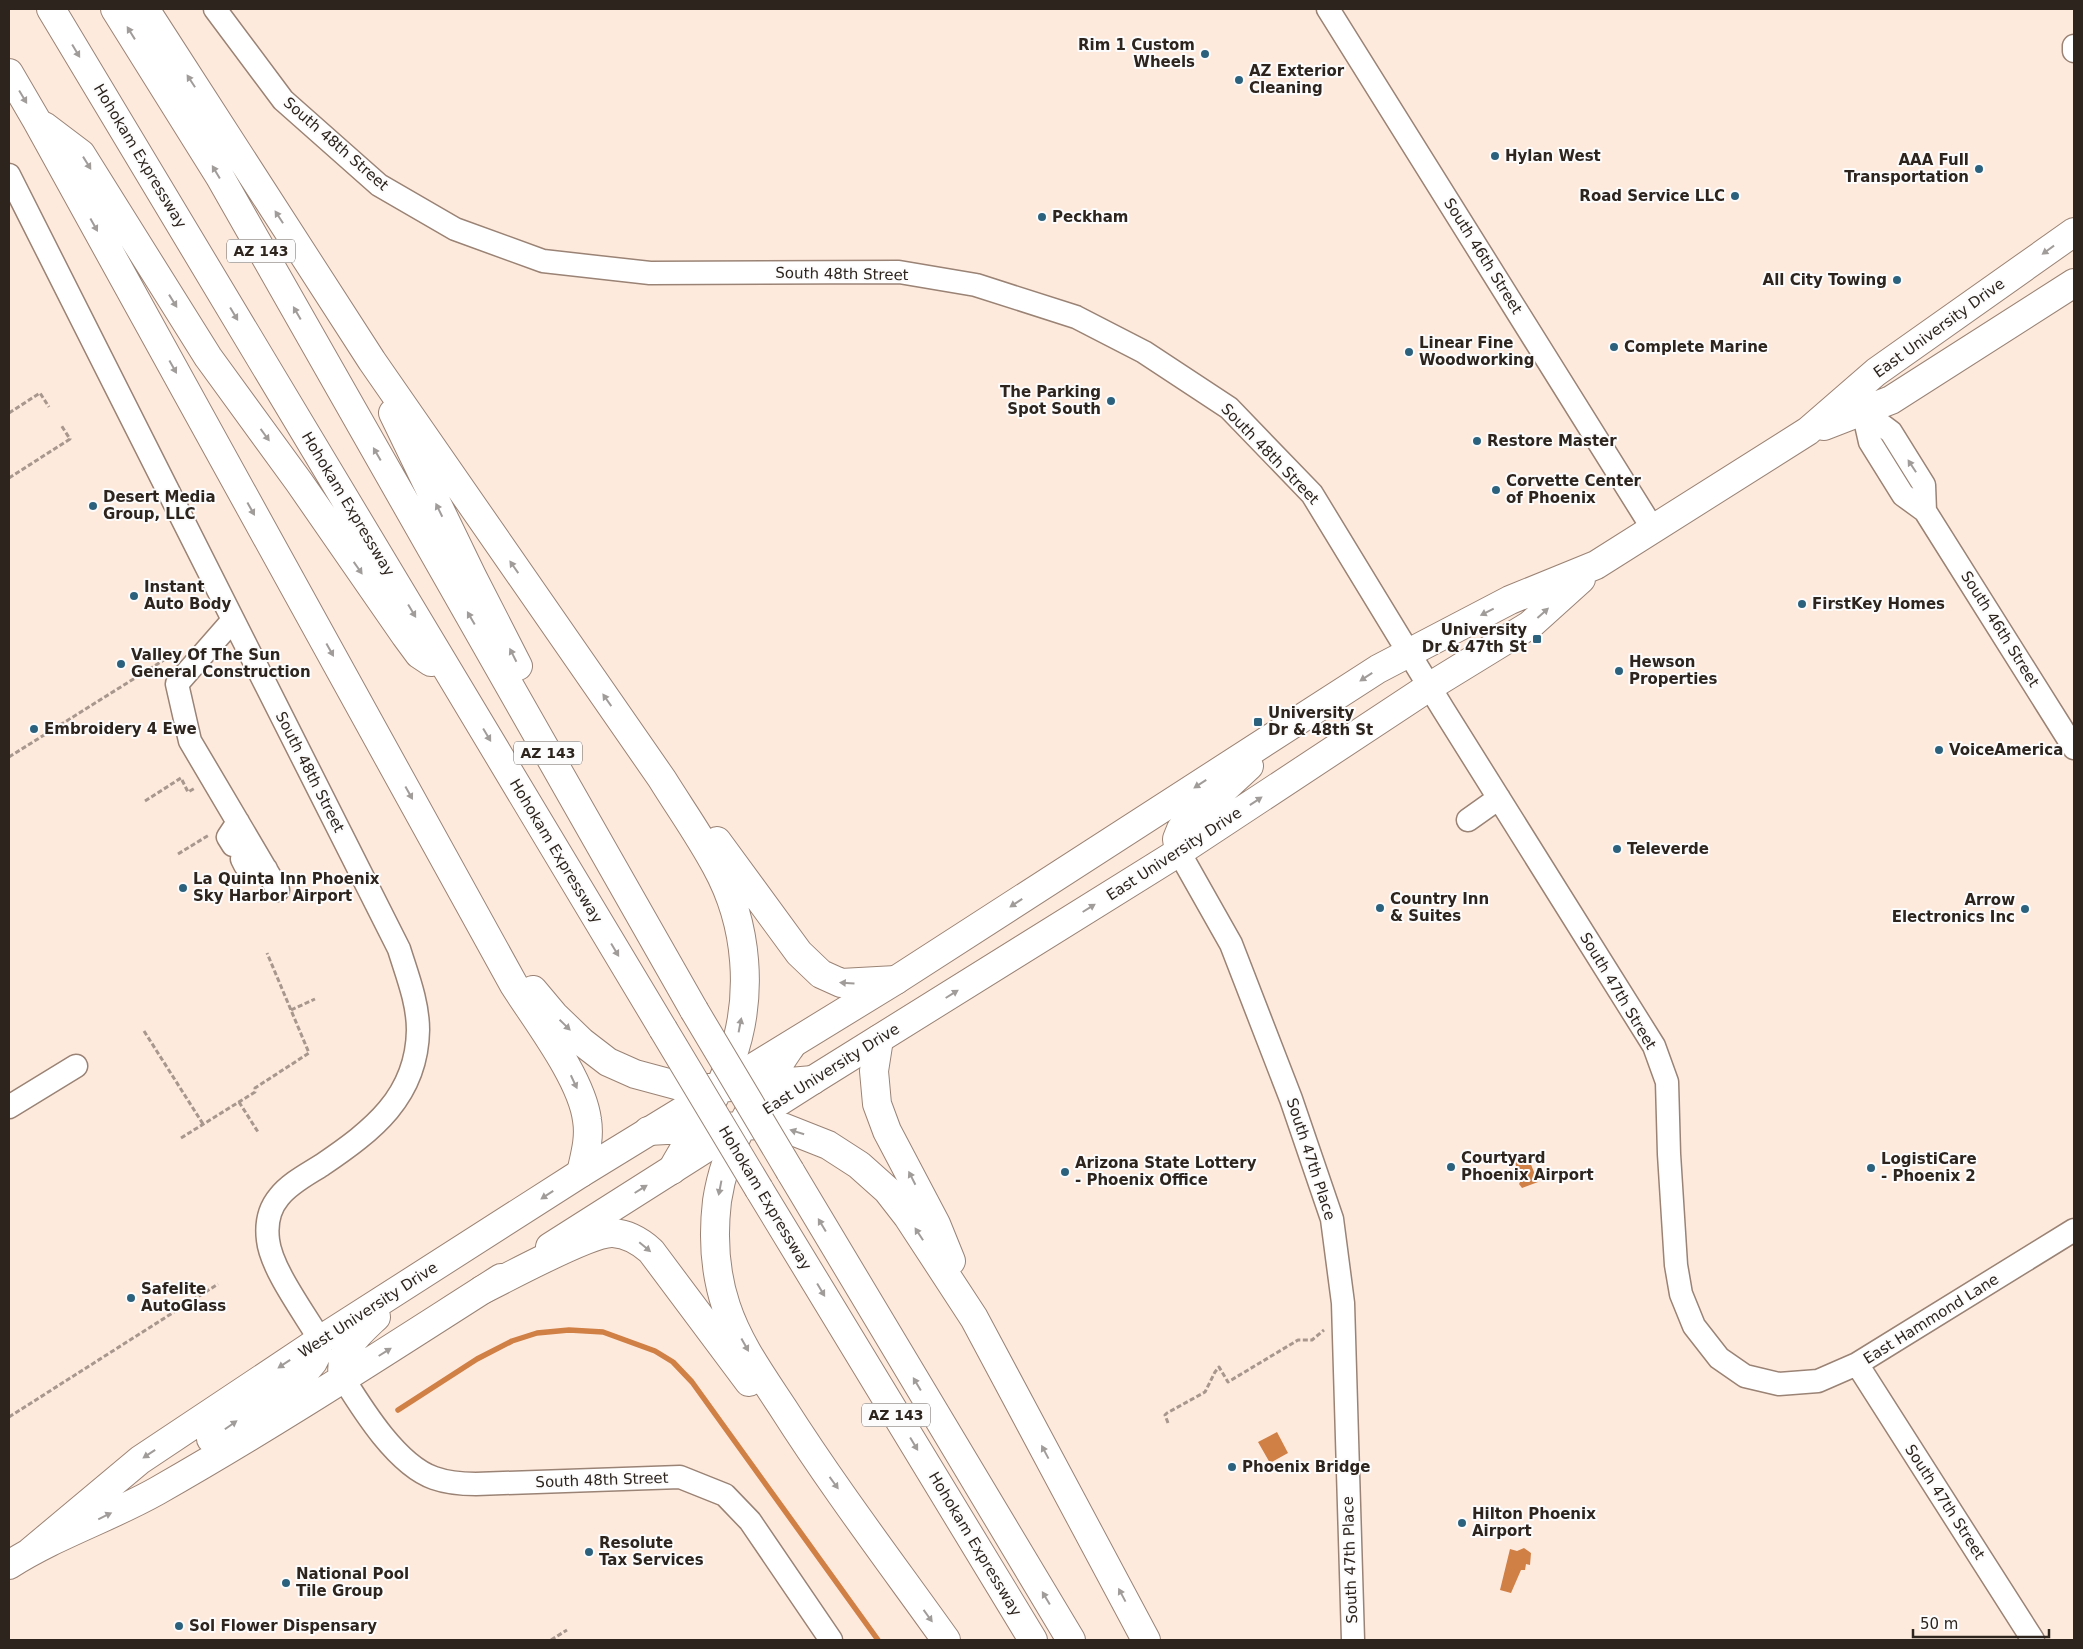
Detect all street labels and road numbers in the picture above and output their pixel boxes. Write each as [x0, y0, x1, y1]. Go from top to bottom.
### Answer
street label: Hohokam Expressway [90, 81, 190, 231]
street label: South 48th Street [280, 94, 392, 195]
street label: South 46th Street [1440, 195, 1526, 317]
road number: AZ 143 [227, 240, 295, 262]
street label: South 48th Street [775, 264, 909, 284]
street label: East University Drive [1870, 274, 2008, 382]
street label: South 48th Street [1217, 400, 1323, 508]
street label: Hohokam Expressway [298, 429, 398, 579]
street label: South 46th Street [1957, 568, 2043, 690]
street label: South 48th Street [272, 709, 348, 836]
road number: AZ 143 [514, 741, 582, 764]
street label: Hohokam Expressway [506, 776, 606, 926]
street label: East University Drive [1103, 804, 1245, 904]
street label: South 47th Street [1576, 929, 1660, 1053]
street label: East University Drive [759, 1020, 903, 1118]
street label: South 47th Place [1283, 1096, 1339, 1222]
street label: Hohokam Expressway [715, 1123, 815, 1273]
street label: West University Drive [295, 1258, 441, 1362]
street label: East Hammond Lane [1860, 1270, 2002, 1368]
road number: AZ 143 [862, 1404, 930, 1426]
street label: South 47th Street [1901, 1441, 1989, 1563]
street label: South 48th Street [535, 1469, 669, 1491]
street label: Hohokam Expressway [925, 1469, 1025, 1619]
street label: South 47th Place [1339, 1496, 1361, 1624]

